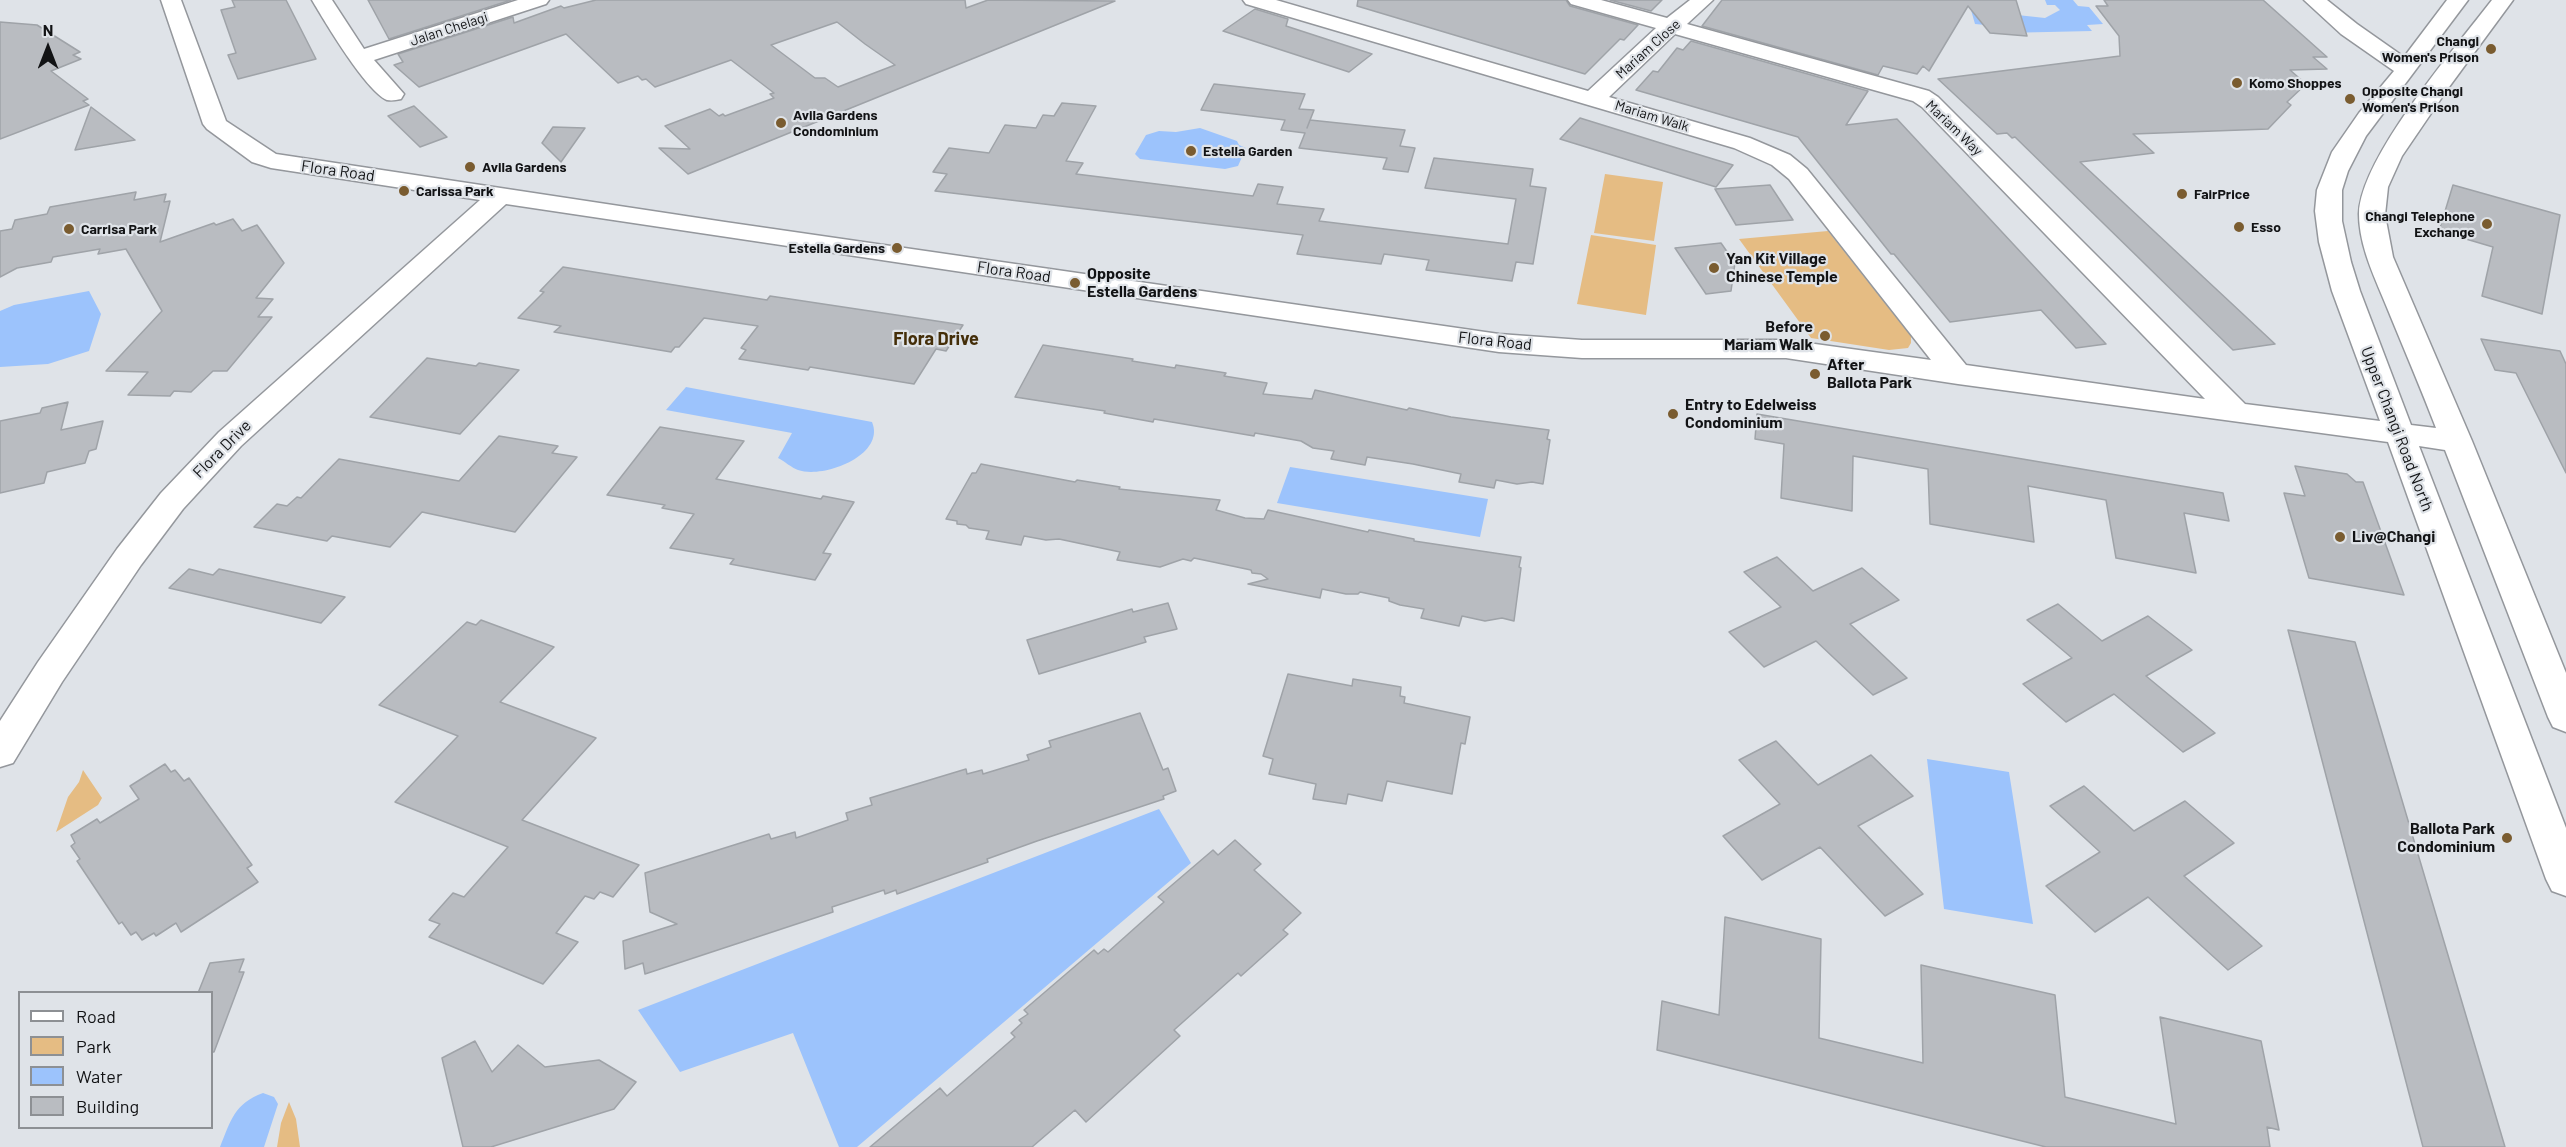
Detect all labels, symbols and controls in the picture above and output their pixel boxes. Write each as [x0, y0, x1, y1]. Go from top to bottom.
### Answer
street label: Jalan Chelagi [408, 9, 490, 49]
street label: Mariam Close [1612, 16, 1684, 82]
north arrow [18, 18, 78, 78]
text: N [43, 20, 53, 39]
place label: Changi Women's Prison [2382, 33, 2479, 66]
marker: Changi Women's Prison [2484, 42, 2498, 56]
place label: Komo Shoppes [2249, 75, 2341, 91]
marker: Komo Shoppes [2230, 76, 2244, 90]
place label: Opposite Changi Women's Prison [2362, 83, 2463, 116]
marker: Opposite Changi Women's Prison [2343, 92, 2357, 106]
street label: Mariam Walk [1613, 97, 1691, 135]
street label: Mariam Way [1922, 97, 1986, 159]
place label: Avila Gardens Condominium [793, 107, 878, 140]
marker: Avila Gardens Condominium [774, 116, 788, 130]
place label: Estella Garden [1203, 143, 1292, 159]
marker: Estella Garden [1184, 144, 1198, 158]
street label: Flora Road [300, 156, 376, 186]
place label: Avila Gardens [482, 159, 566, 175]
marker: Avila Gardens [463, 160, 477, 174]
place label: Carissa Park [416, 183, 493, 199]
marker: Carissa Park [397, 184, 411, 198]
place label: FairPrice [2194, 186, 2250, 202]
marker: FairPrice [2175, 187, 2189, 201]
place label: Changi Telephone Exchange [2365, 208, 2475, 240]
marker: Changi Telephone Exchange [2480, 217, 2494, 231]
place label: Esso [2251, 219, 2281, 235]
marker: Esso [2232, 220, 2246, 234]
place label: Carrisa Park [81, 221, 157, 237]
marker: Carrisa Park [62, 222, 76, 236]
place label: Estella Gardens [789, 240, 885, 256]
marker: Estella Gardens [890, 241, 904, 255]
place label: Yan Kit Village Chinese Temple [1726, 249, 1838, 287]
street label: Flora Road [976, 257, 1052, 287]
marker: Yan Kit Village Chinese Temple [1707, 261, 1721, 275]
place label: Opposite Estella Gardens [1087, 264, 1197, 302]
marker: Opposite Estella Gardens [1068, 276, 1082, 290]
place label: Before Mariam Walk [1724, 317, 1813, 355]
district label: Flora Drive [893, 328, 979, 350]
street label: Flora Road [1457, 328, 1533, 354]
marker: Before Mariam Walk [1818, 329, 1832, 343]
street label: Upper Changi Road North [2357, 344, 2437, 514]
place label: After Ballota Park [1827, 355, 1912, 393]
marker: After Ballota Park [1808, 367, 1822, 381]
place label: Entry to Edelweiss Condominium [1685, 395, 1817, 433]
marker: Entry to Edelweiss Condominium [1666, 407, 1680, 421]
street label: Flora Drive [189, 416, 255, 482]
place label: Liv@Changi [2352, 527, 2435, 547]
marker: Liv@Changi [2333, 530, 2347, 544]
place label: Ballota Park Condominium [2397, 819, 2495, 857]
marker: Ballota Park Condominium [2500, 831, 2514, 845]
legend [18, 991, 213, 1129]
text: Road [76, 1005, 116, 1027]
text: Park [76, 1035, 111, 1057]
text: Water [76, 1065, 123, 1087]
text: Building [76, 1095, 139, 1117]

